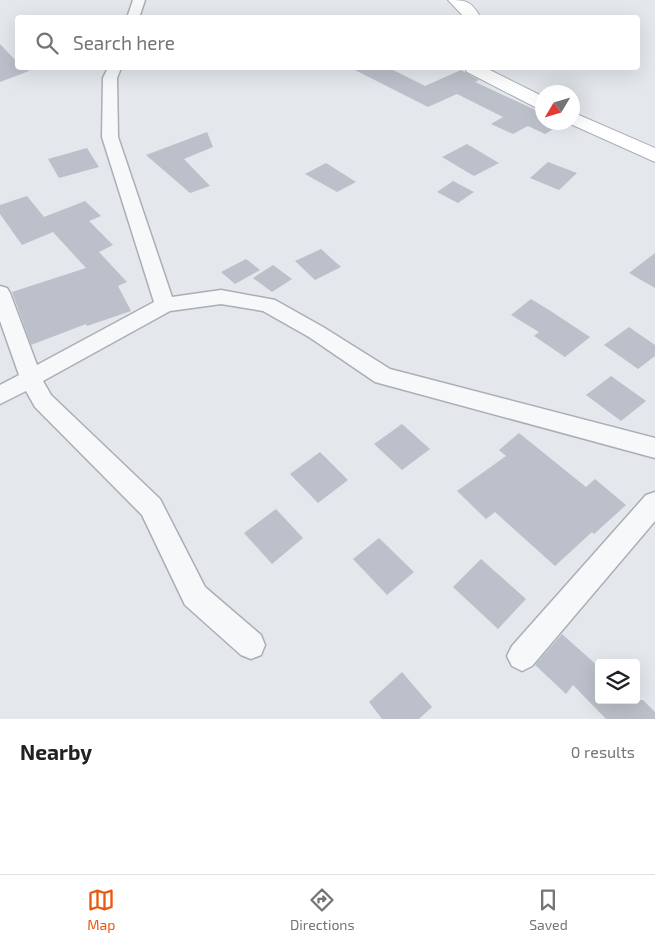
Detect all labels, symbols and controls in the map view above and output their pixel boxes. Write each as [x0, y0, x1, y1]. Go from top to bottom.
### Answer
search box [15, 15, 640, 70]
icon: search [33, 29, 61, 57]
text: Search here [73, 31, 175, 54]
north arrow [535, 85, 580, 130]
map controls [595, 659, 640, 704]
button: layers [595, 659, 640, 704]
text: Nearby [20, 739, 92, 764]
text: 0 results [571, 742, 635, 761]
tab: Map [87, 886, 115, 933]
tab: Directions [290, 886, 355, 933]
tab: Saved [529, 886, 568, 933]

